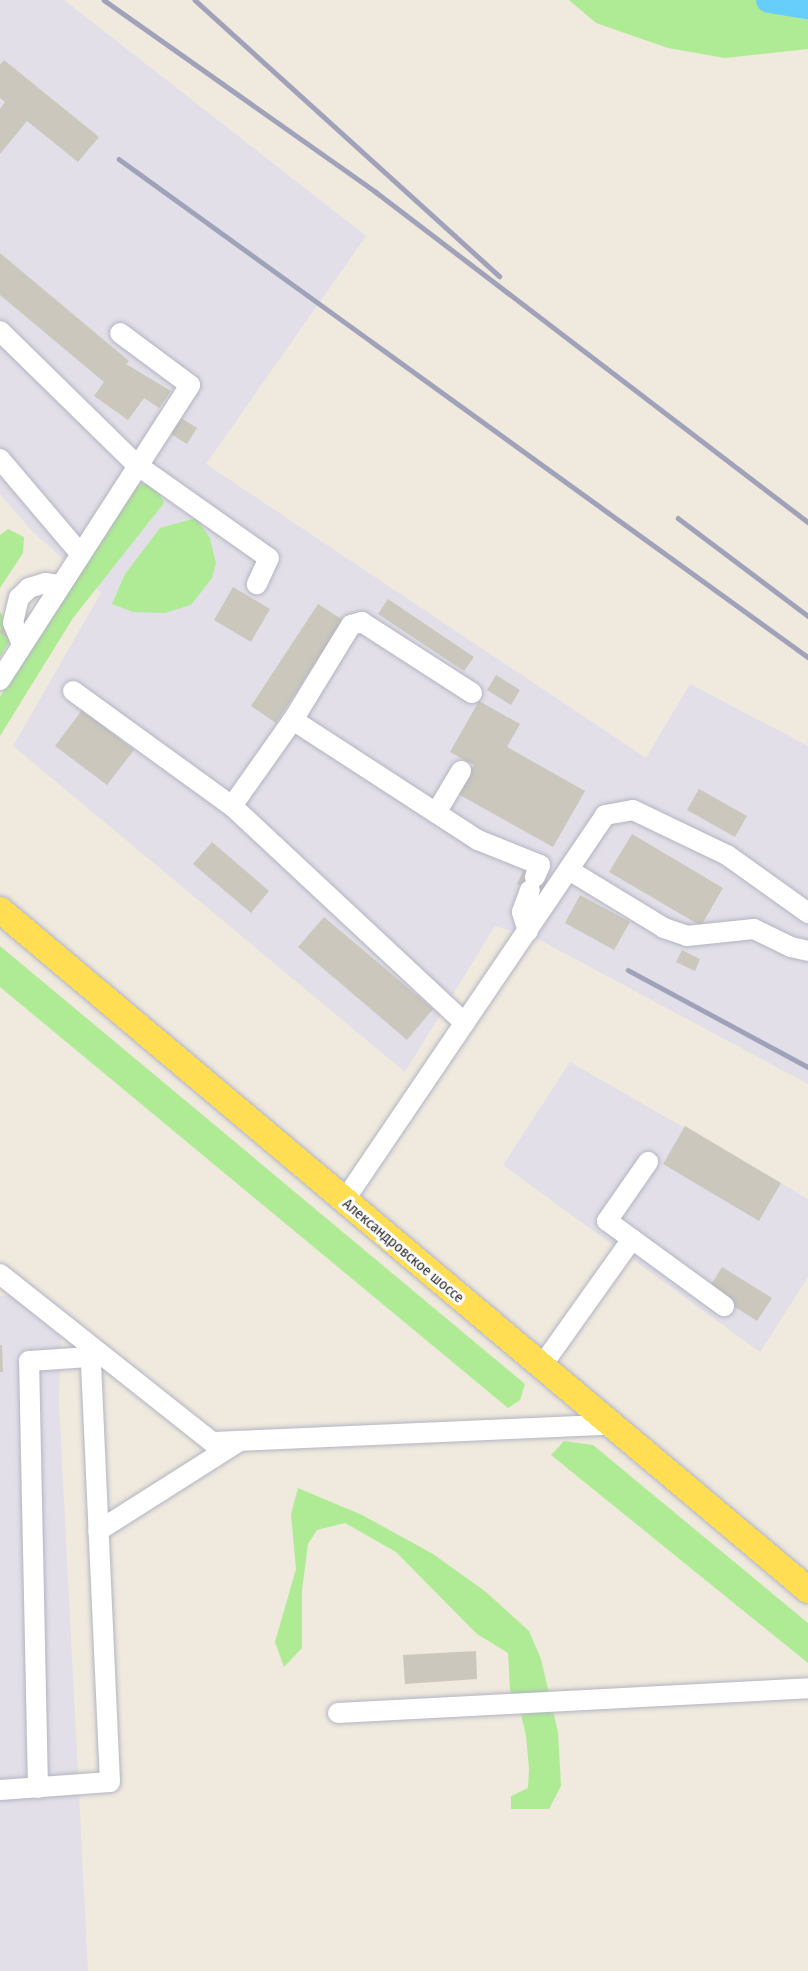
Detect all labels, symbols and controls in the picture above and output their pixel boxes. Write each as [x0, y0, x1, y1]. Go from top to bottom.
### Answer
street label: Александровское шоссе [339, 1195, 467, 1307]

